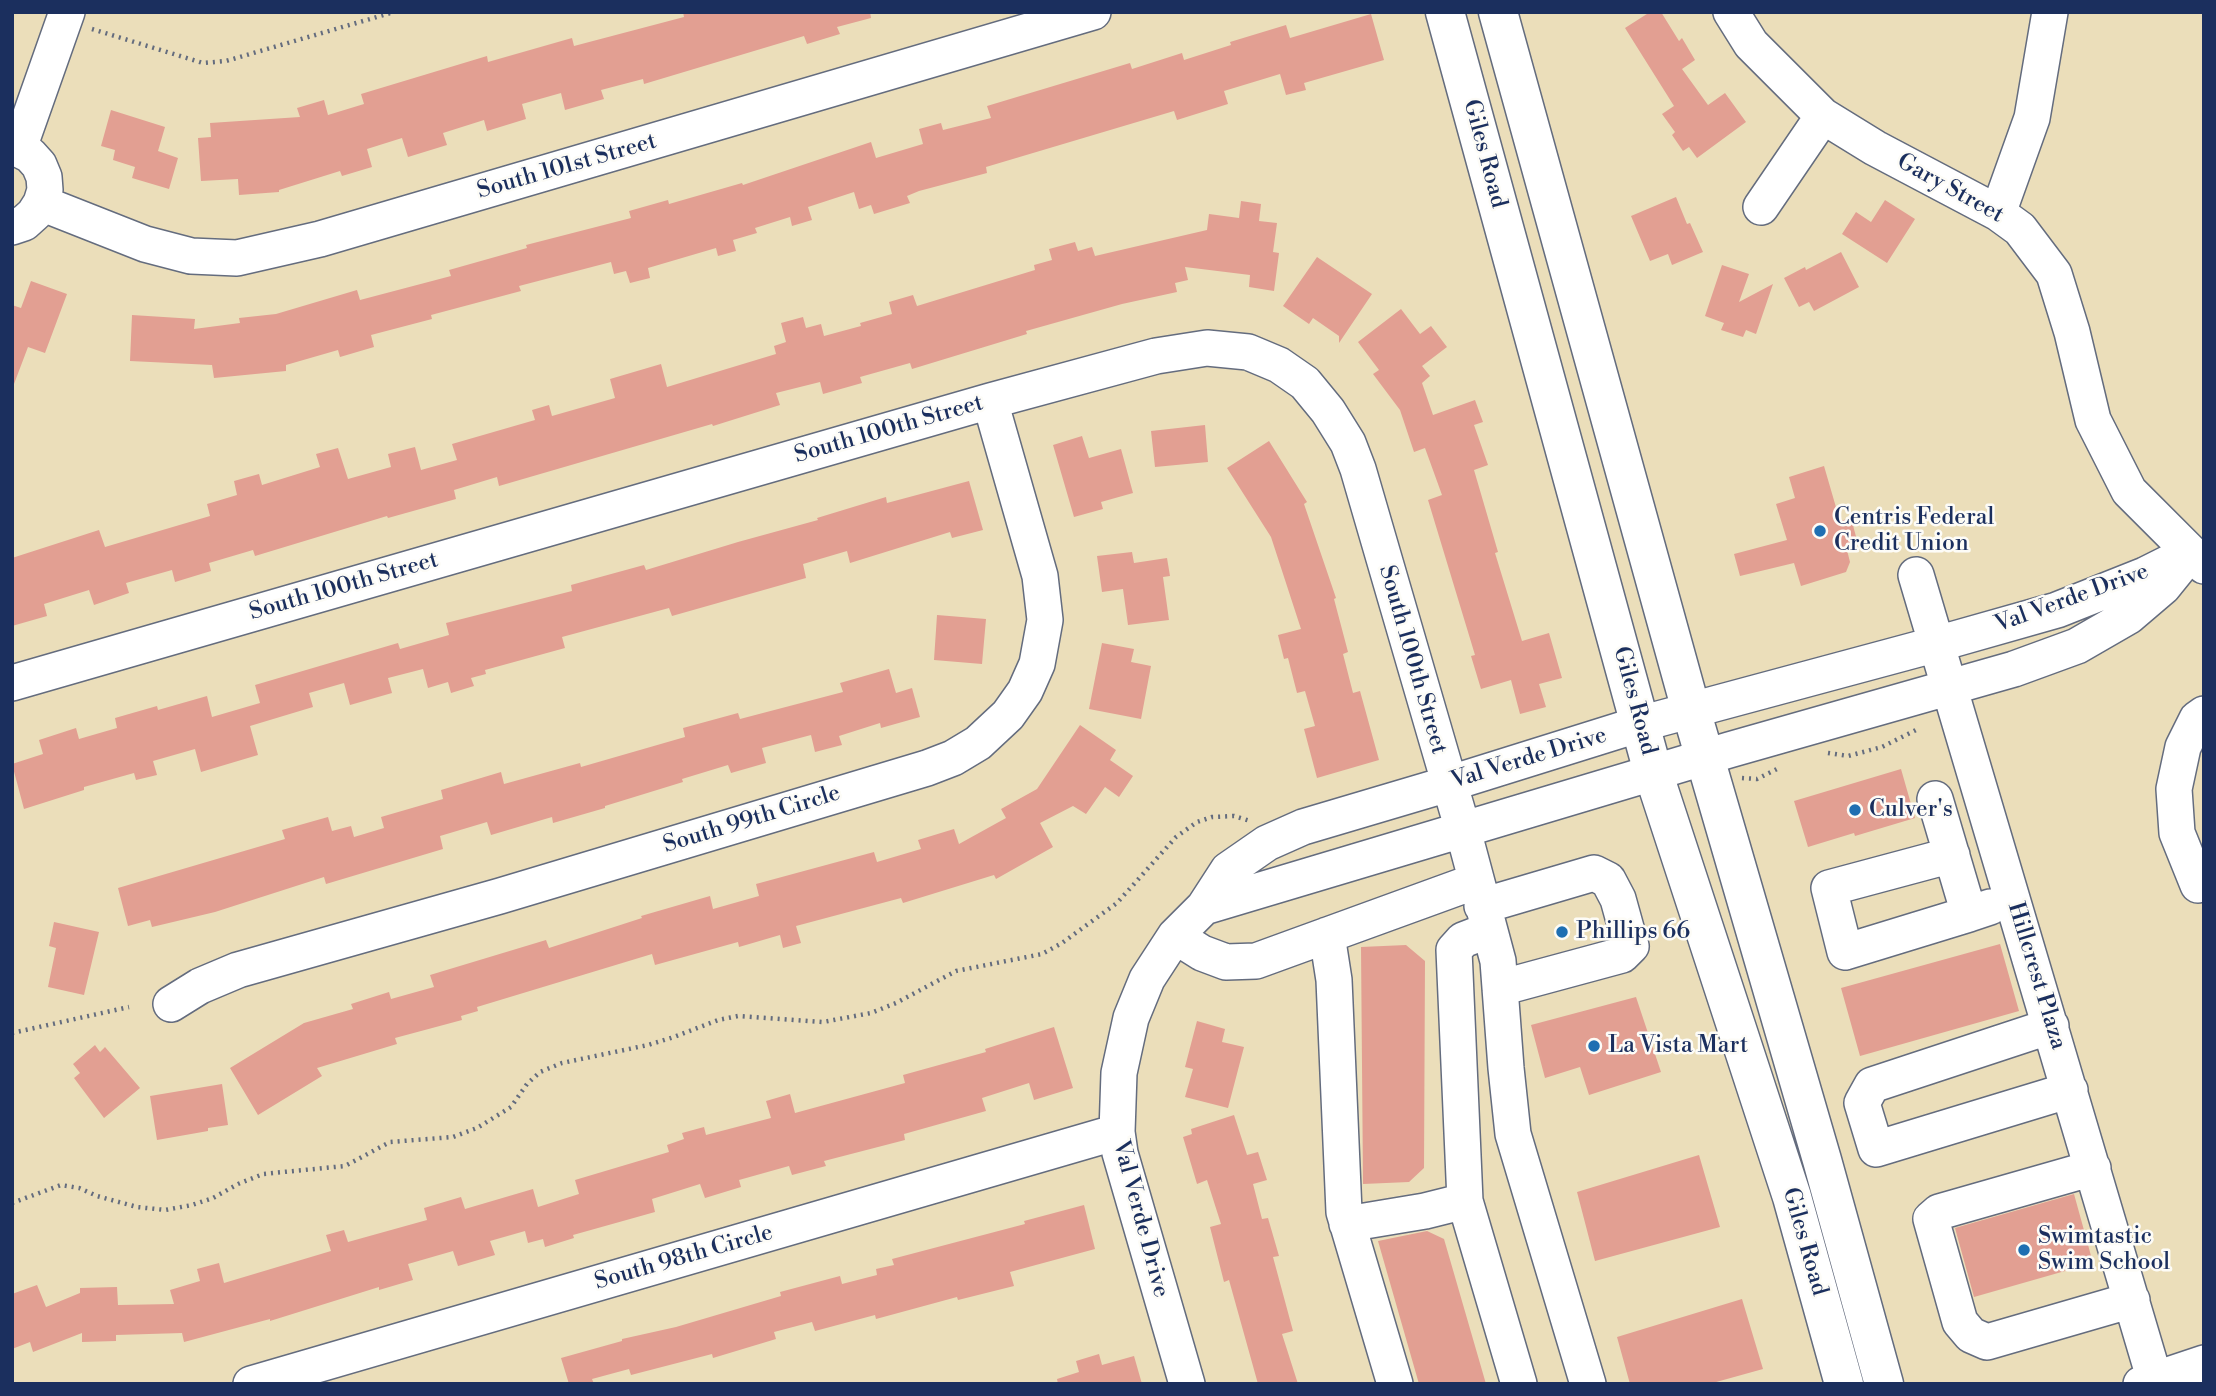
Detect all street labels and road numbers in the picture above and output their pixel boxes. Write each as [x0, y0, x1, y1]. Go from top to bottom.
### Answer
street label: Giles Road [1456, 97, 1512, 211]
street label: South 101st Street [474, 128, 660, 206]
street label: Gary Street [1892, 148, 2008, 230]
street label: South 100th Street [791, 390, 987, 470]
street label: South 100th Street [246, 547, 442, 627]
street label: Val Verde Drive [1991, 558, 2153, 640]
street label: South 100th Street [1372, 562, 1452, 758]
street label: Giles Road [1606, 644, 1662, 758]
street label: Val Verde Drive [1448, 722, 1610, 796]
street label: South 99th Circle [660, 780, 844, 860]
street label: Hillcrest Plaza [2000, 899, 2072, 1053]
street label: Val Verde Drive [1106, 1137, 1174, 1301]
street label: Giles Road [1775, 1185, 1833, 1299]
street label: South 98th Circle [592, 1219, 776, 1297]

